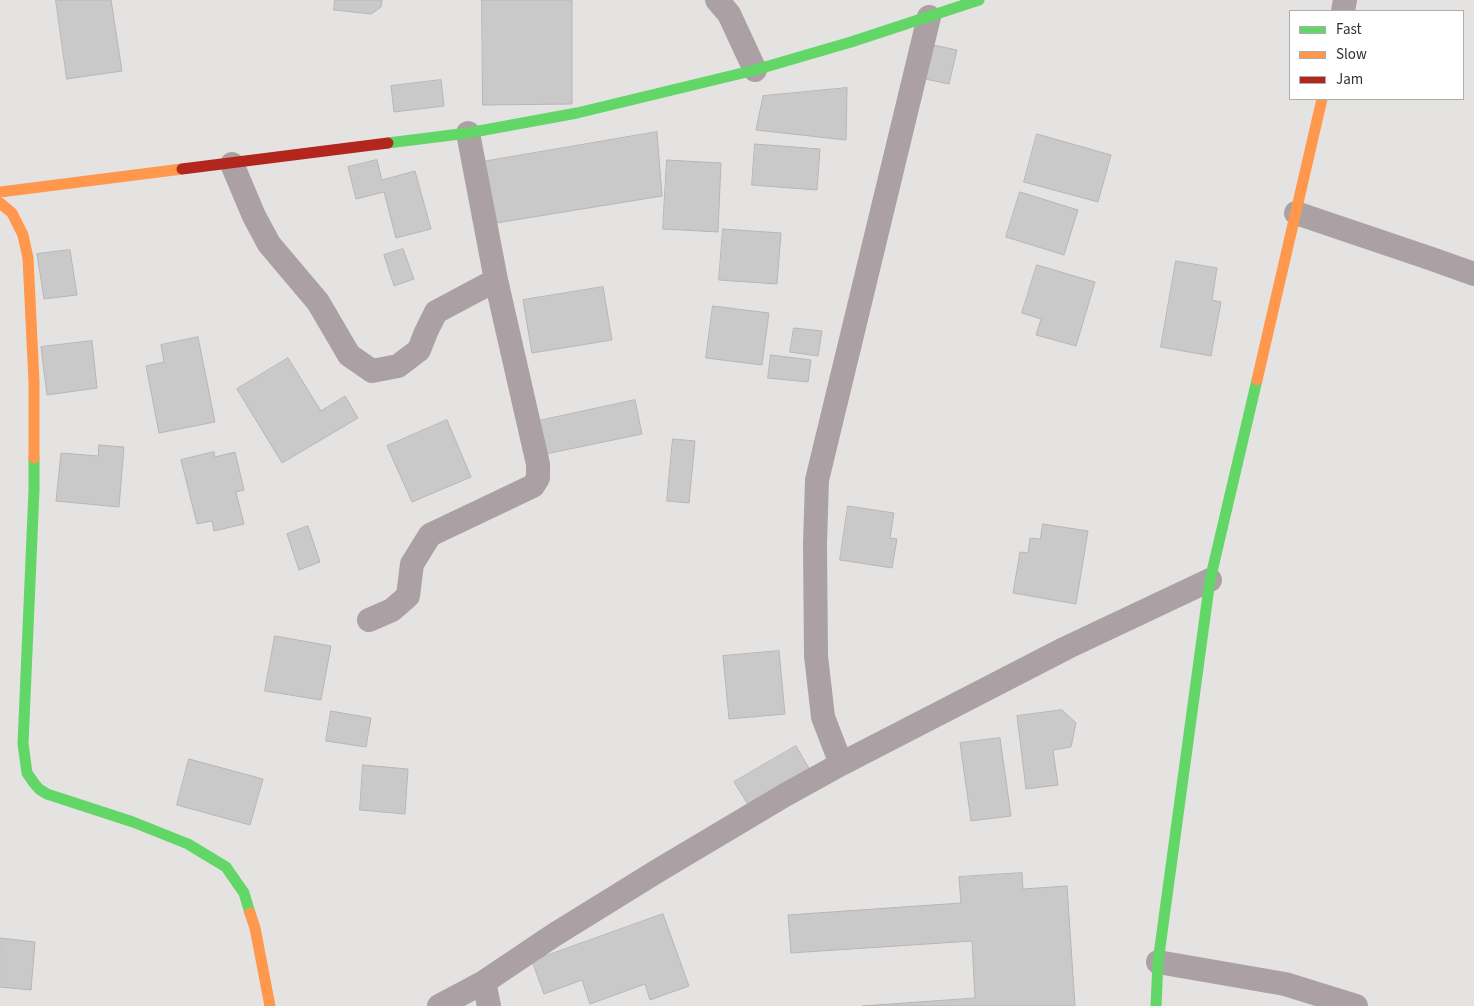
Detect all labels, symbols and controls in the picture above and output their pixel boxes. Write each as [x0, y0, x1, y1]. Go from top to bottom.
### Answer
legend [1289, 10, 1464, 100]
text: Fast [1336, 19, 1362, 40]
text: Slow [1336, 44, 1367, 65]
text: Jam [1336, 69, 1363, 90]

